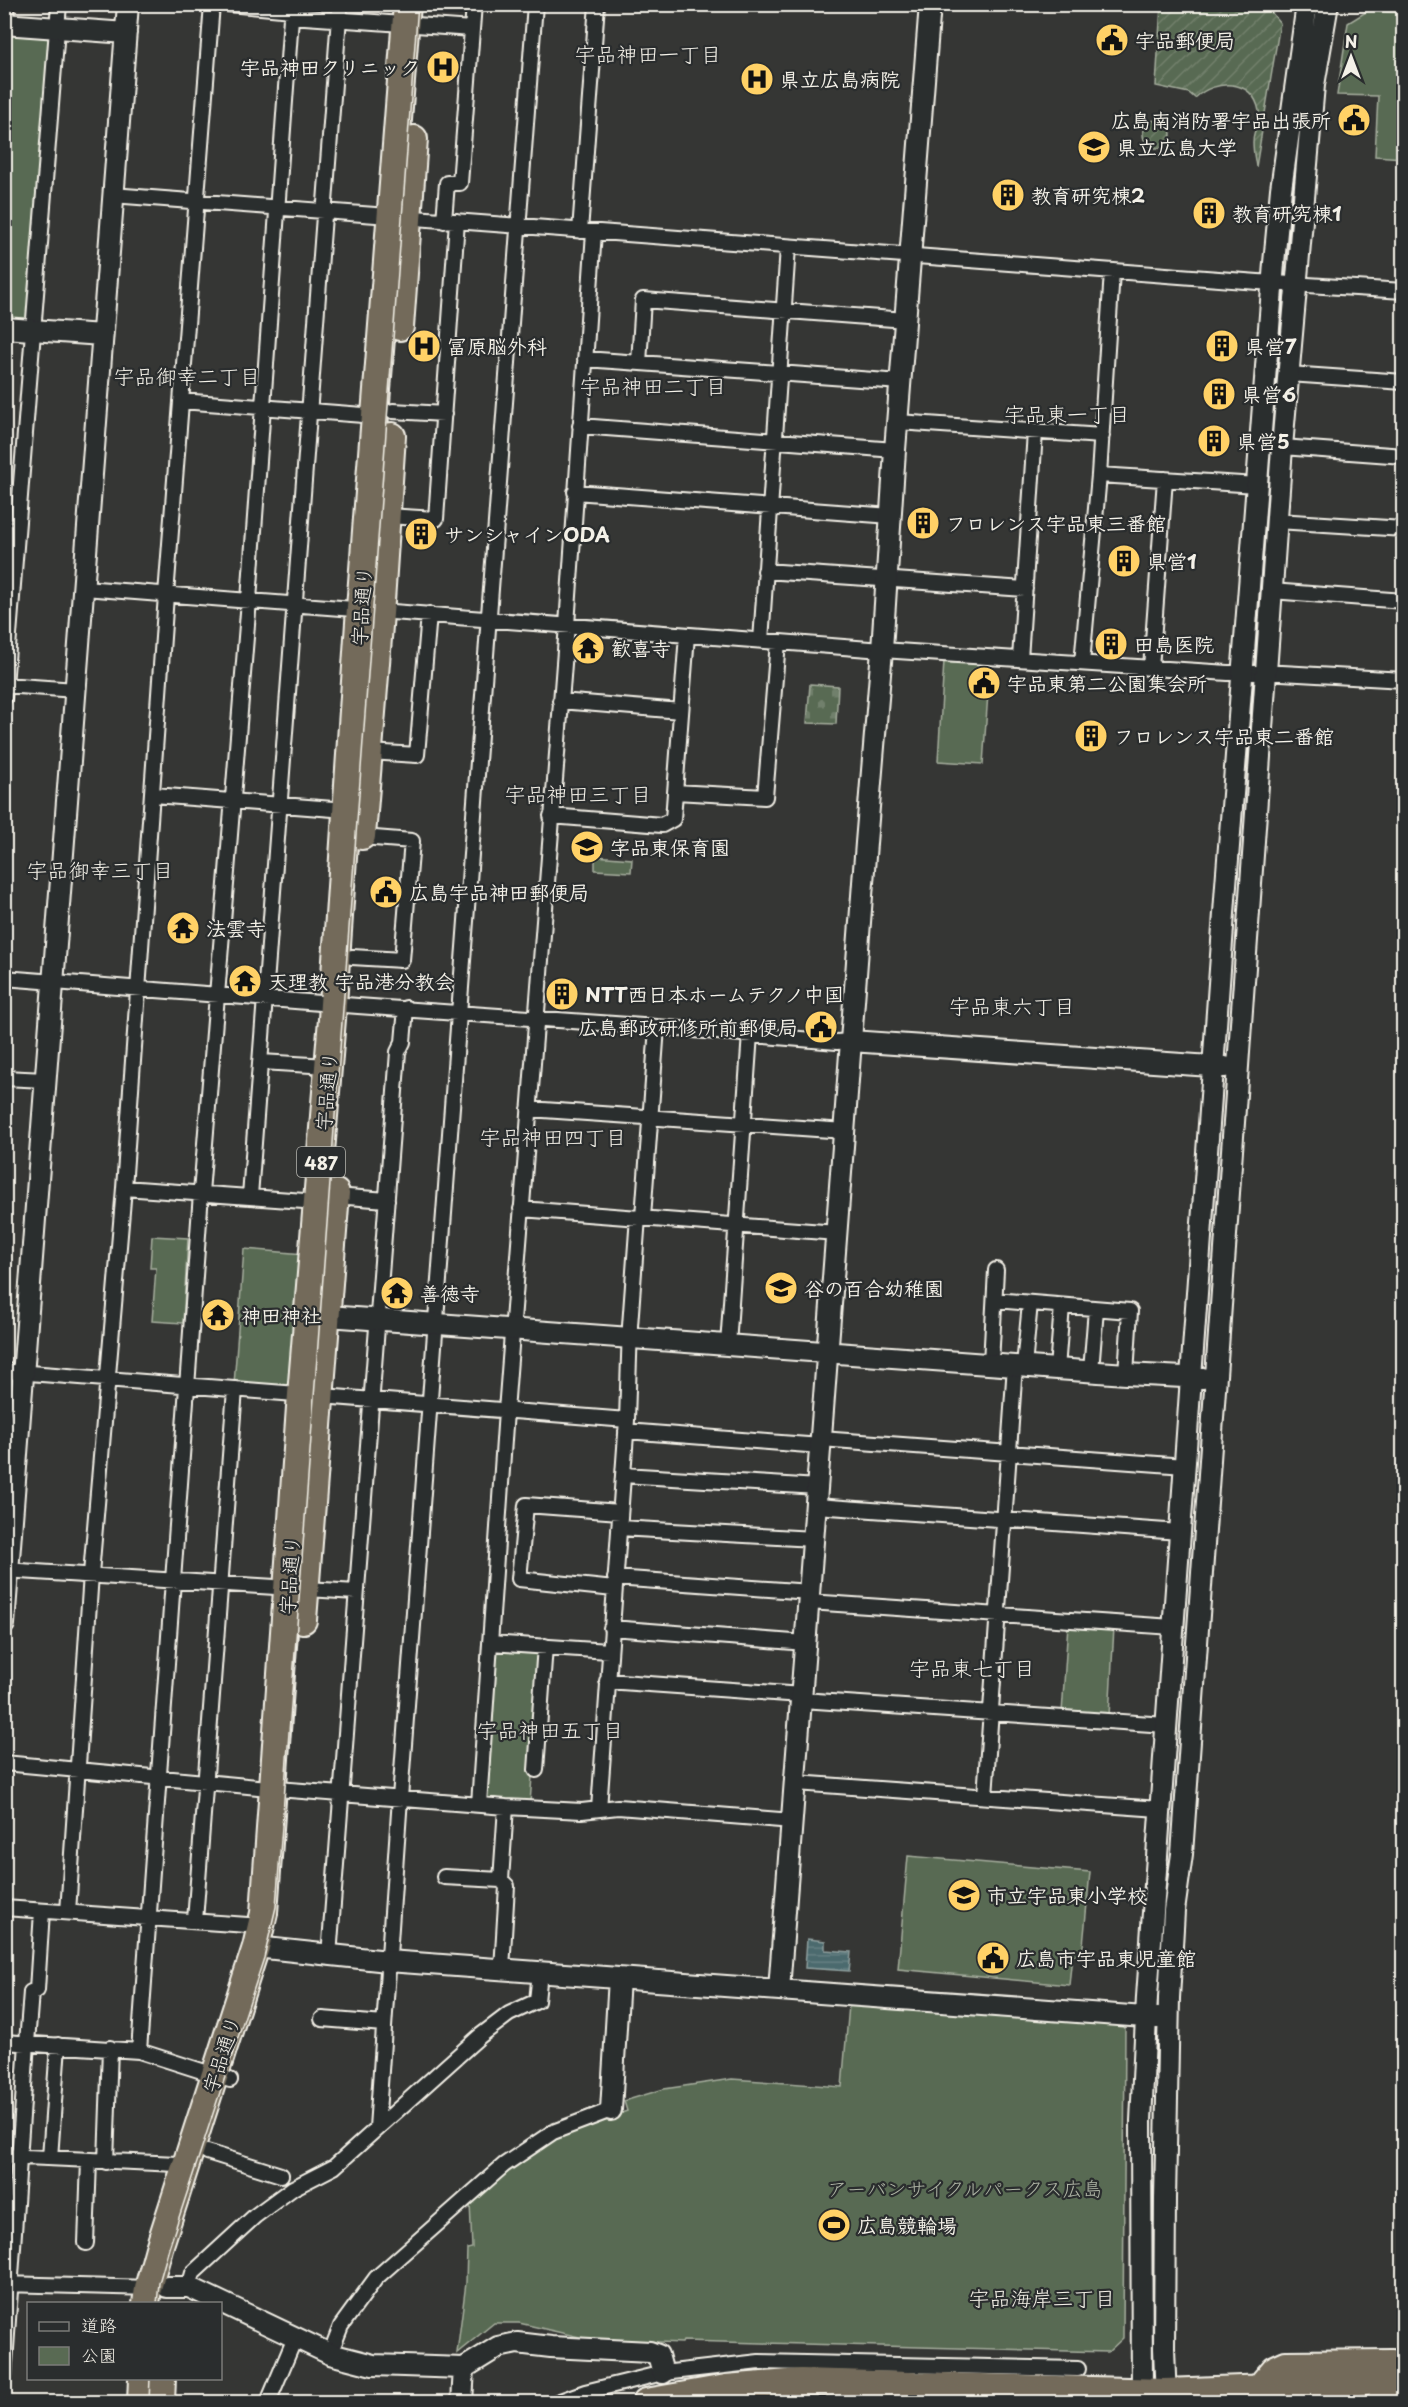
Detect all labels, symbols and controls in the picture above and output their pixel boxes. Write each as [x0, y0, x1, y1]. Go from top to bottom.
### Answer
public building icon: 宇品郵便局 [1094, 22, 1130, 58]
place label: 宇品郵便局 [1135, 25, 1235, 55]
north arrow [1321, 27, 1381, 87]
text: N [1345, 29, 1357, 53]
district label: 宇品神田一丁目 [575, 37, 722, 69]
hospital icon: 宇品神田クリニック [425, 49, 461, 85]
place label: 宇品神田クリニック [240, 52, 420, 82]
hospital icon: 県立広島病院 [739, 61, 775, 97]
place label: 県立広島病院 [780, 64, 900, 94]
public building icon: 広島南消防署宇品出張所 [1336, 102, 1372, 138]
place label: 広島南消防署宇品出張所 [1111, 105, 1331, 135]
school or university icon: 県立広島大学 [1076, 129, 1112, 165]
place label: 県立広島大学 [1117, 132, 1237, 162]
building icon: 教育研究棟2 [990, 177, 1026, 213]
place label: 教育研究棟2 [1031, 180, 1145, 210]
building icon: 教育研究棟1 [1191, 195, 1227, 231]
place label: 教育研究棟1 [1232, 198, 1342, 228]
hospital icon: 冨原脳外科 [406, 328, 442, 364]
building icon: 県営7 [1204, 328, 1240, 364]
place label: 冨原脳外科 [447, 331, 547, 361]
place label: 県営7 [1245, 331, 1297, 361]
district label: 宇品御幸二丁目 [114, 359, 261, 391]
district label: 宇品神田二丁目 [580, 369, 727, 401]
building icon: 県営6 [1201, 376, 1237, 412]
place label: 県営6 [1242, 379, 1296, 409]
district label: 宇品東一丁目 [1004, 397, 1130, 429]
building icon: 県営5 [1196, 423, 1232, 459]
place label: 県営5 [1237, 426, 1290, 456]
building icon: フロレンス宇品東三番館 [905, 505, 941, 541]
place label: フロレンス宇品東三番館 [946, 508, 1166, 538]
building icon: サンシャインODA [403, 516, 439, 552]
place label: サンシャインODA [444, 519, 610, 549]
building icon: 県営1 [1106, 543, 1142, 579]
place label: 県営1 [1147, 546, 1197, 576]
street label: 宇品通り [343, 565, 379, 647]
building icon: 田島医院 [1093, 626, 1129, 662]
place label: 田島医院 [1134, 629, 1214, 659]
temple icon: 歓喜寺 [570, 630, 606, 666]
place label: 歓喜寺 [611, 633, 671, 663]
public building icon: 宇品東第二公園集会所 [966, 665, 1002, 701]
place label: 宇品東第二公園集会所 [1007, 668, 1207, 698]
building icon: フロレンス宇品東二番館 [1073, 718, 1109, 754]
place label: フロレンス宇品東二番館 [1114, 721, 1334, 751]
district label: 宇品神田三丁目 [505, 777, 652, 809]
school or university icon: 字品東保育園 [569, 829, 605, 865]
place label: 字品東保育園 [610, 832, 730, 862]
district label: 宇品御幸三丁目 [27, 853, 174, 885]
public building icon: 広島宇品神田郵便局 [368, 874, 404, 910]
place label: 広島宇品神田郵便局 [409, 877, 589, 907]
temple icon: 法雲寺 [165, 910, 201, 946]
place label: 法雲寺 [206, 913, 266, 943]
temple icon: 天理教 宇品港分教会 [227, 963, 263, 999]
place label: 天理教 宇品港分教会 [268, 966, 454, 996]
building icon: NTT西日本ホームテクノ中国 [544, 976, 580, 1012]
place label: NTT西日本ホームテクノ中国 [585, 979, 844, 1009]
district label: 宇品東六丁目 [949, 989, 1075, 1021]
public building icon: 広島郵政研修所前郵便局 [803, 1009, 839, 1045]
place label: 広島郵政研修所前郵便局 [578, 1012, 798, 1042]
street label: 宇品通り [308, 1050, 344, 1132]
district label: 宇品神田四丁目 [480, 1120, 627, 1152]
road number: 487 [297, 1147, 345, 1177]
school or university icon: 谷の百合幼稚園 [763, 1270, 799, 1306]
place label: 谷の百合幼稚園 [804, 1273, 944, 1303]
temple icon: 善徳寺 [379, 1275, 415, 1311]
place label: 善徳寺 [420, 1278, 480, 1308]
temple icon: 神田神社 [200, 1297, 236, 1333]
place label: 神田神社 [241, 1300, 321, 1330]
street label: 宇品通り [271, 1534, 307, 1616]
district label: 宇品東七丁目 [909, 1651, 1035, 1683]
district label: 宇品神田五丁目 [477, 1713, 624, 1745]
school or university icon: 市立宇品東小学校 [946, 1877, 982, 1913]
place label: 市立宇品東小学校 [987, 1880, 1147, 1910]
public building icon: 広島市宇品東児童館 [975, 1940, 1011, 1976]
place label: 広島市宇品東児童館 [1016, 1943, 1196, 1973]
street label: 宇品通り [194, 2011, 248, 2097]
park label: アーバンサイクルパークス広島 [827, 2173, 1103, 2203]
sports icon: 広島競輪場 [816, 2207, 852, 2243]
place label: 広島競輪場 [857, 2210, 957, 2240]
district label: 宇品海岸三丁目 [969, 2281, 1116, 2313]
legend [27, 2302, 222, 2380]
text: 道路 [81, 2311, 117, 2338]
text: 公園 [81, 2341, 117, 2368]

